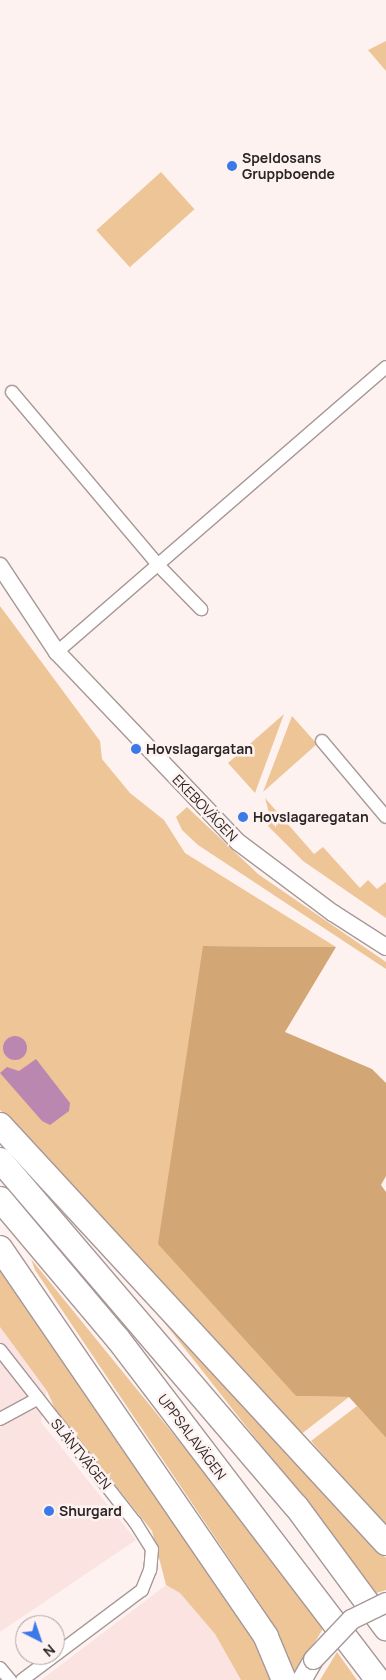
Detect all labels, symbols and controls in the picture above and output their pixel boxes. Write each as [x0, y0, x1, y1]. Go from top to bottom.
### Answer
place label: Speldosans Gruppboende [242, 150, 335, 182]
marker: Speldosans Gruppboende [226, 160, 238, 172]
place label: Hovslagargatan [146, 741, 253, 757]
marker: Hovslagargatan [130, 743, 142, 755]
street label: EKEBOVÄGEN [169, 771, 241, 845]
place label: Hovslagaregatan [253, 809, 369, 825]
marker: Hovslagaregatan [237, 811, 249, 823]
street label: UPPSALAVÄGEN [154, 1391, 230, 1483]
street label: SLÄNTVÄGEN [47, 1415, 115, 1493]
place label: Shurgard [59, 1503, 122, 1519]
marker: Shurgard [43, 1505, 55, 1517]
north arrow [15, 1615, 65, 1665]
text: N [39, 1640, 60, 1661]

